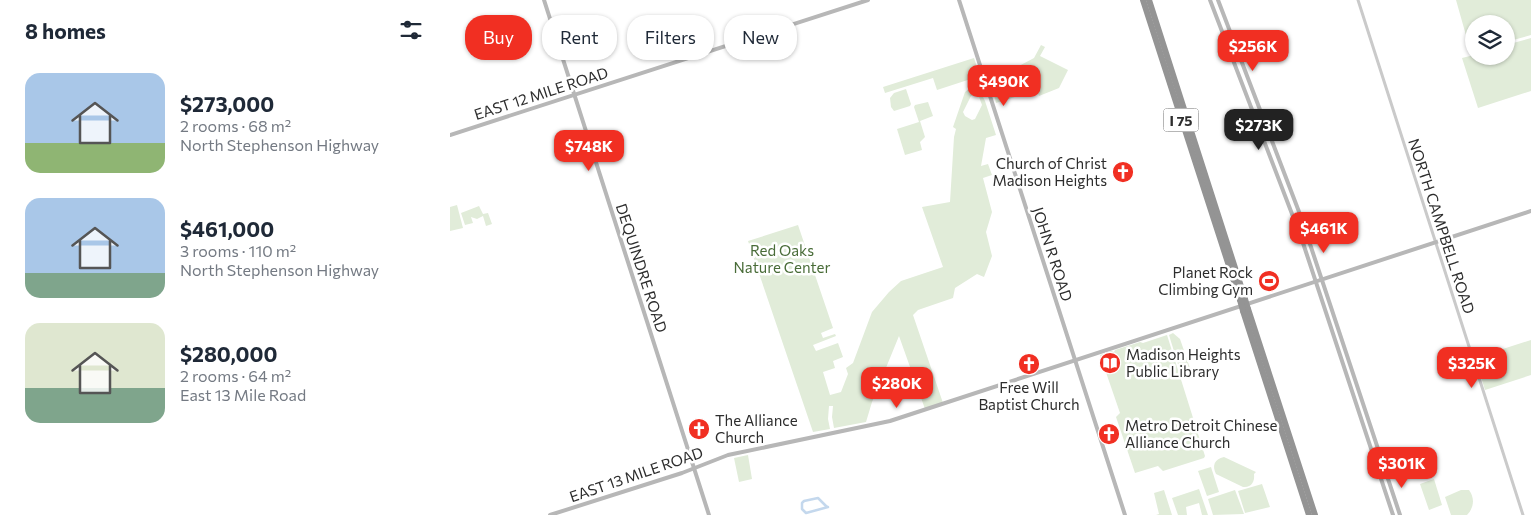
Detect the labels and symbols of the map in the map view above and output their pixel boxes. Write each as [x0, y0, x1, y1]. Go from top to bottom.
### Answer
pin: $256K [1218, 30, 1288, 72]
street label: EAST 12 MILE ROAD [472, 63, 610, 123]
pin: $490K [969, 64, 1039, 107]
road number: I 75 [1164, 108, 1198, 132]
pin: $273K [1224, 108, 1294, 151]
pin: $748K [554, 130, 624, 172]
street label: NORTH CAMPBELL ROAD [1405, 136, 1479, 316]
place label: Church of Christ Madison Heights [992, 154, 1107, 189]
church icon: Church of Christ Madison Heights [1111, 160, 1135, 184]
street label: DEQUINDRE ROAD [613, 201, 671, 335]
street label: JOHN R ROAD [1029, 205, 1077, 303]
pin: $461K [1289, 212, 1359, 254]
park label: Red Oaks Nature Center [734, 241, 830, 276]
place label: Planet Rock Climbing Gym [1158, 263, 1253, 298]
sports icon: Planet Rock Climbing Gym [1257, 269, 1281, 293]
place label: Madison Heights Public Library [1126, 345, 1241, 380]
pin: $325K [1437, 346, 1507, 389]
library icon: Madison Heights Public Library [1098, 351, 1122, 375]
church icon: Free Will Baptist Church [1017, 352, 1041, 376]
pin: $280K [862, 366, 932, 409]
place label: Free Will Baptist Church [978, 378, 1080, 413]
place label: The Alliance Church [715, 411, 798, 446]
place label: Metro Detroit Chinese Alliance Church [1125, 416, 1277, 451]
church icon: The Alliance Church [687, 417, 711, 441]
church icon: Metro Detroit Chinese Alliance Church [1097, 422, 1121, 446]
street label: EAST 13 MILE ROAD [567, 443, 705, 505]
pin: $301K [1367, 446, 1437, 489]

